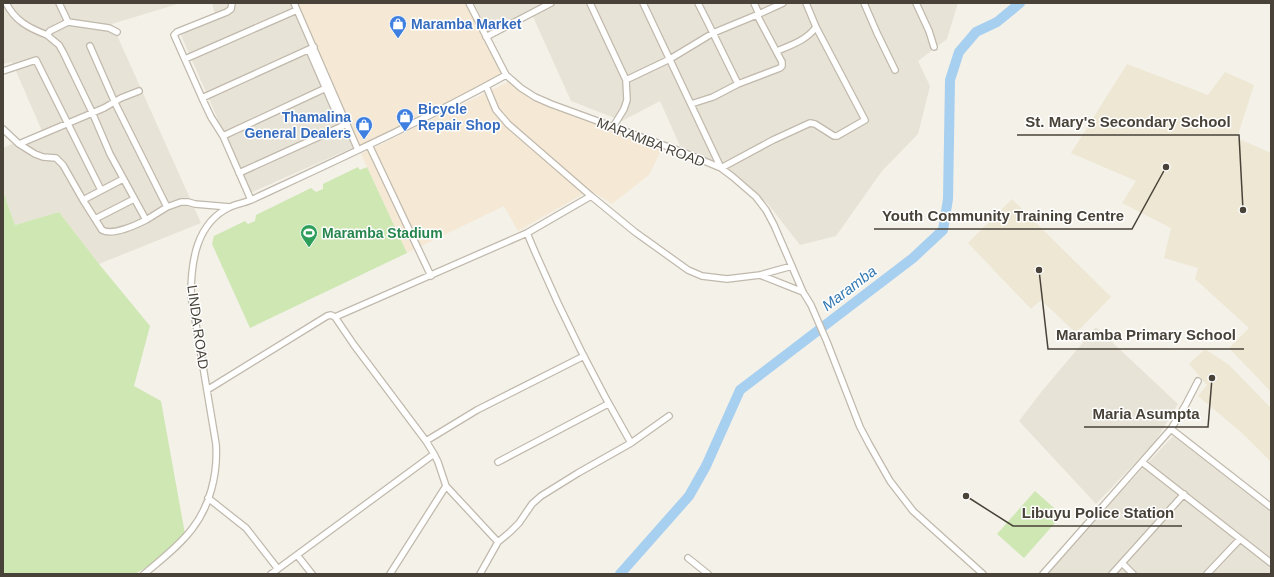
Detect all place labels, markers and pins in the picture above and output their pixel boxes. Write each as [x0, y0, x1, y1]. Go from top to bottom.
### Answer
shop icon: Maramba Market [388, 14, 408, 39]
place label: Maramba Market [411, 16, 522, 32]
place label: Bicycle Repair Shop [418, 101, 500, 133]
shop icon: Bicycle Repair Shop [395, 107, 415, 132]
callout: St. Mary's Secondary School [1017, 108, 1239, 135]
place label: Thamalina General Dealers [244, 109, 351, 141]
shop icon: Thamalina General Dealers [354, 115, 374, 140]
callout: Youth Community Training Centre [874, 202, 1132, 229]
sports icon: Maramba Stadium [299, 223, 319, 248]
place label: Maramba Stadium [322, 225, 443, 241]
callout: Maramba Primary School [1048, 322, 1244, 349]
callout: Maria Asumpta [1084, 400, 1208, 427]
callout: Libuyu Police Station [1013, 499, 1182, 526]

